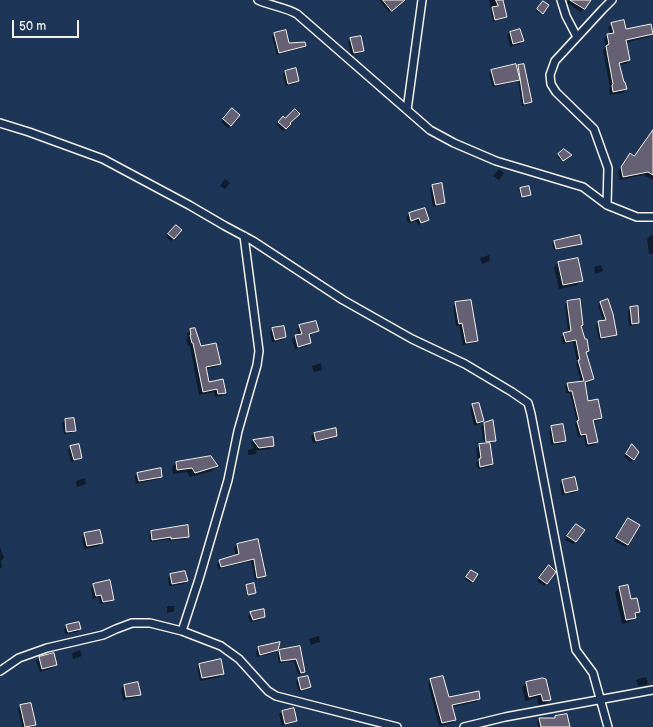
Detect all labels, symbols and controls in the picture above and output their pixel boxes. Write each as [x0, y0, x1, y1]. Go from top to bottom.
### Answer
scale bar [14, 12, 81, 38]
text: 50 m [19, 19, 46, 34]

